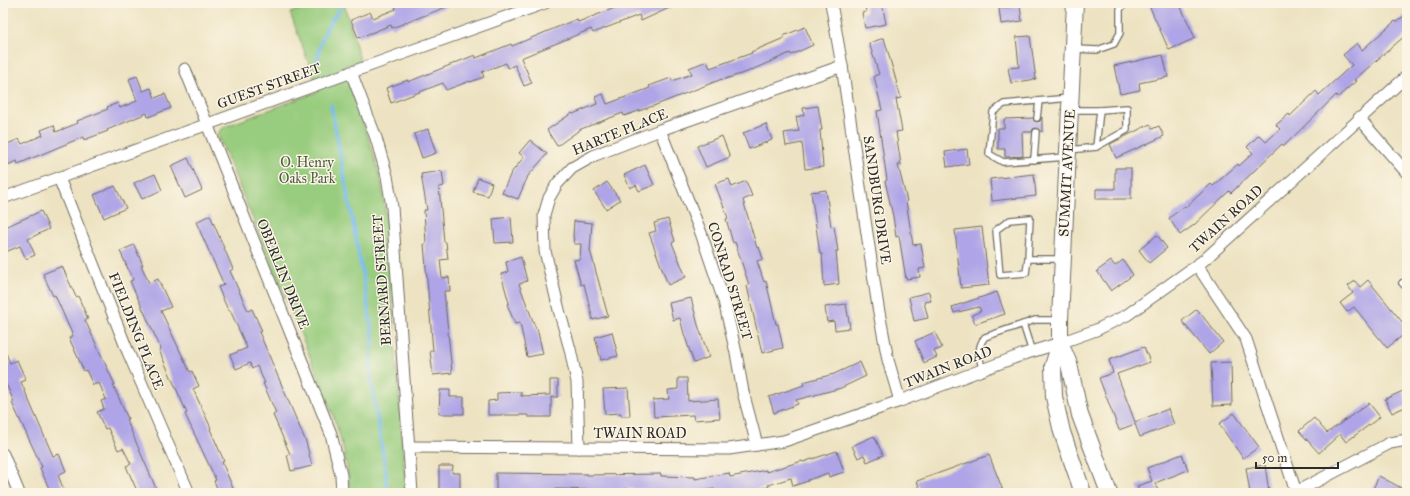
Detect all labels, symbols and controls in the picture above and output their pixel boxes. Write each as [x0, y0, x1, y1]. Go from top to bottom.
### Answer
street label: GUEST STREET [215, 59, 324, 113]
street label: HARTE PLACE [570, 105, 670, 159]
street label: SUMMIT AVENUE [1055, 109, 1079, 237]
street label: SANDBURG DRIVE [860, 135, 894, 265]
park label: O. Henry Oaks Park [279, 154, 336, 187]
street label: TWAIN ROAD [1186, 182, 1266, 256]
street label: BERNARD STREET [369, 214, 395, 346]
street label: OBERLIN DRIVE [253, 216, 313, 332]
street label: CONRAD STREET [704, 220, 756, 342]
street label: FIELDING PLACE [105, 270, 167, 392]
street label: TWAIN ROAD [901, 342, 995, 392]
street label: TWAIN ROAD [593, 425, 687, 442]
scale bar [1256, 444, 1338, 470]
text: 50 m [1262, 451, 1287, 465]

